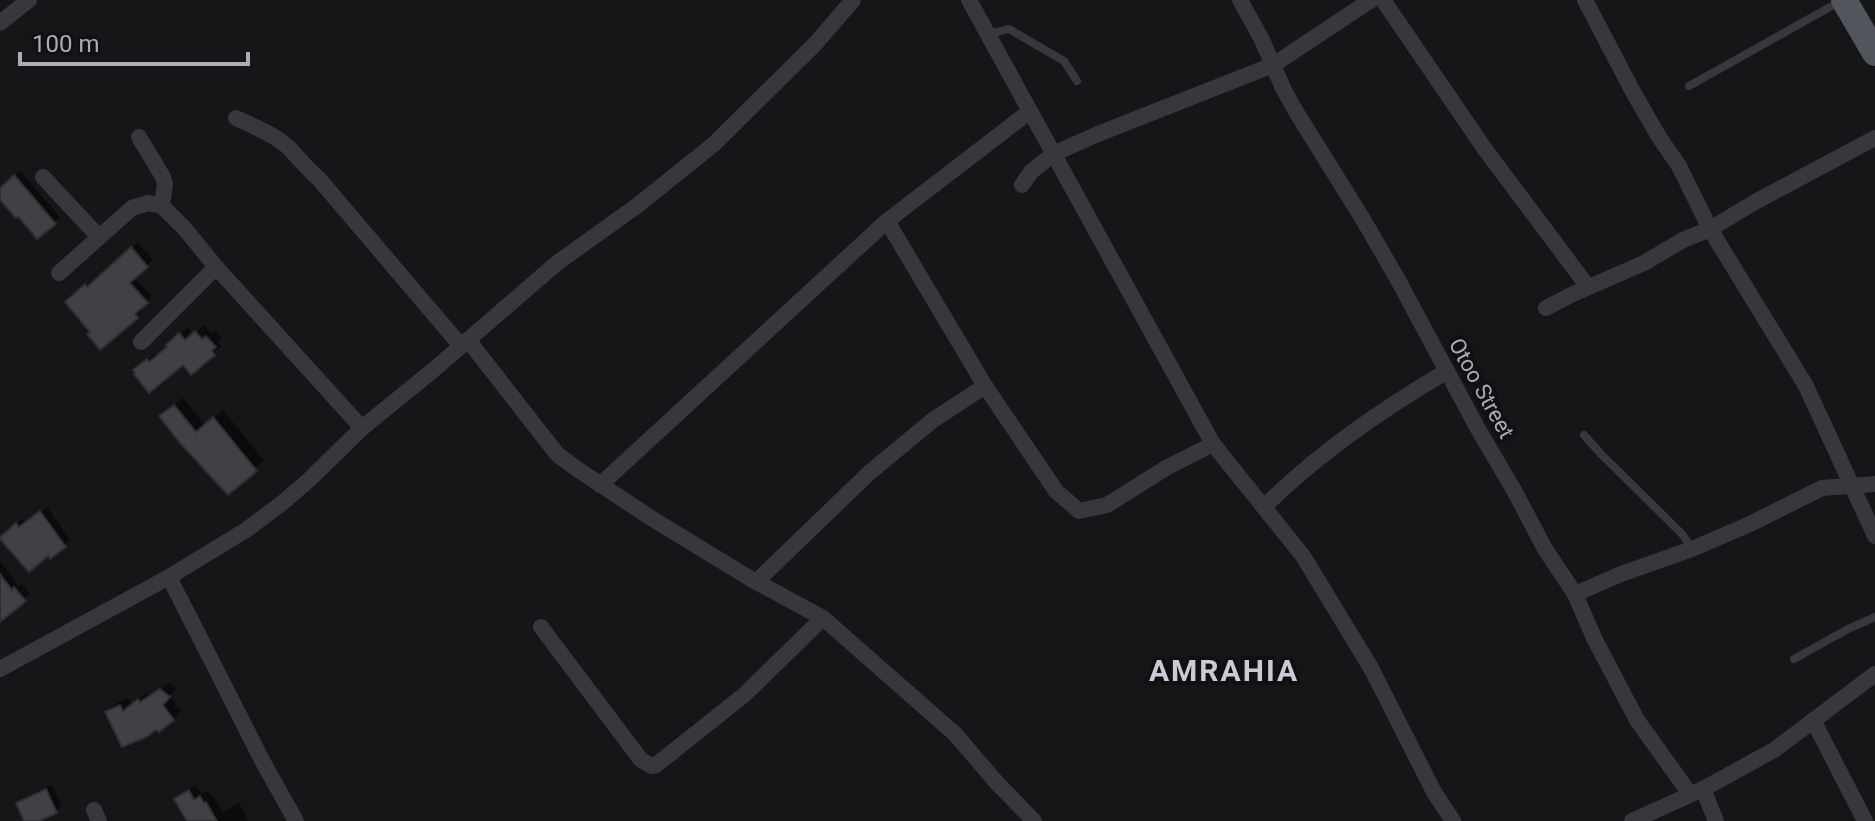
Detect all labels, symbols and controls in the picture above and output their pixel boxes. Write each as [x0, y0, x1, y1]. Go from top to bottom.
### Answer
scale bar [20, 16, 248, 66]
text: 100 m [32, 30, 99, 58]
street label: Otoo Street [1444, 334, 1519, 443]
district label: AMRAHIA [1149, 653, 1299, 688]

